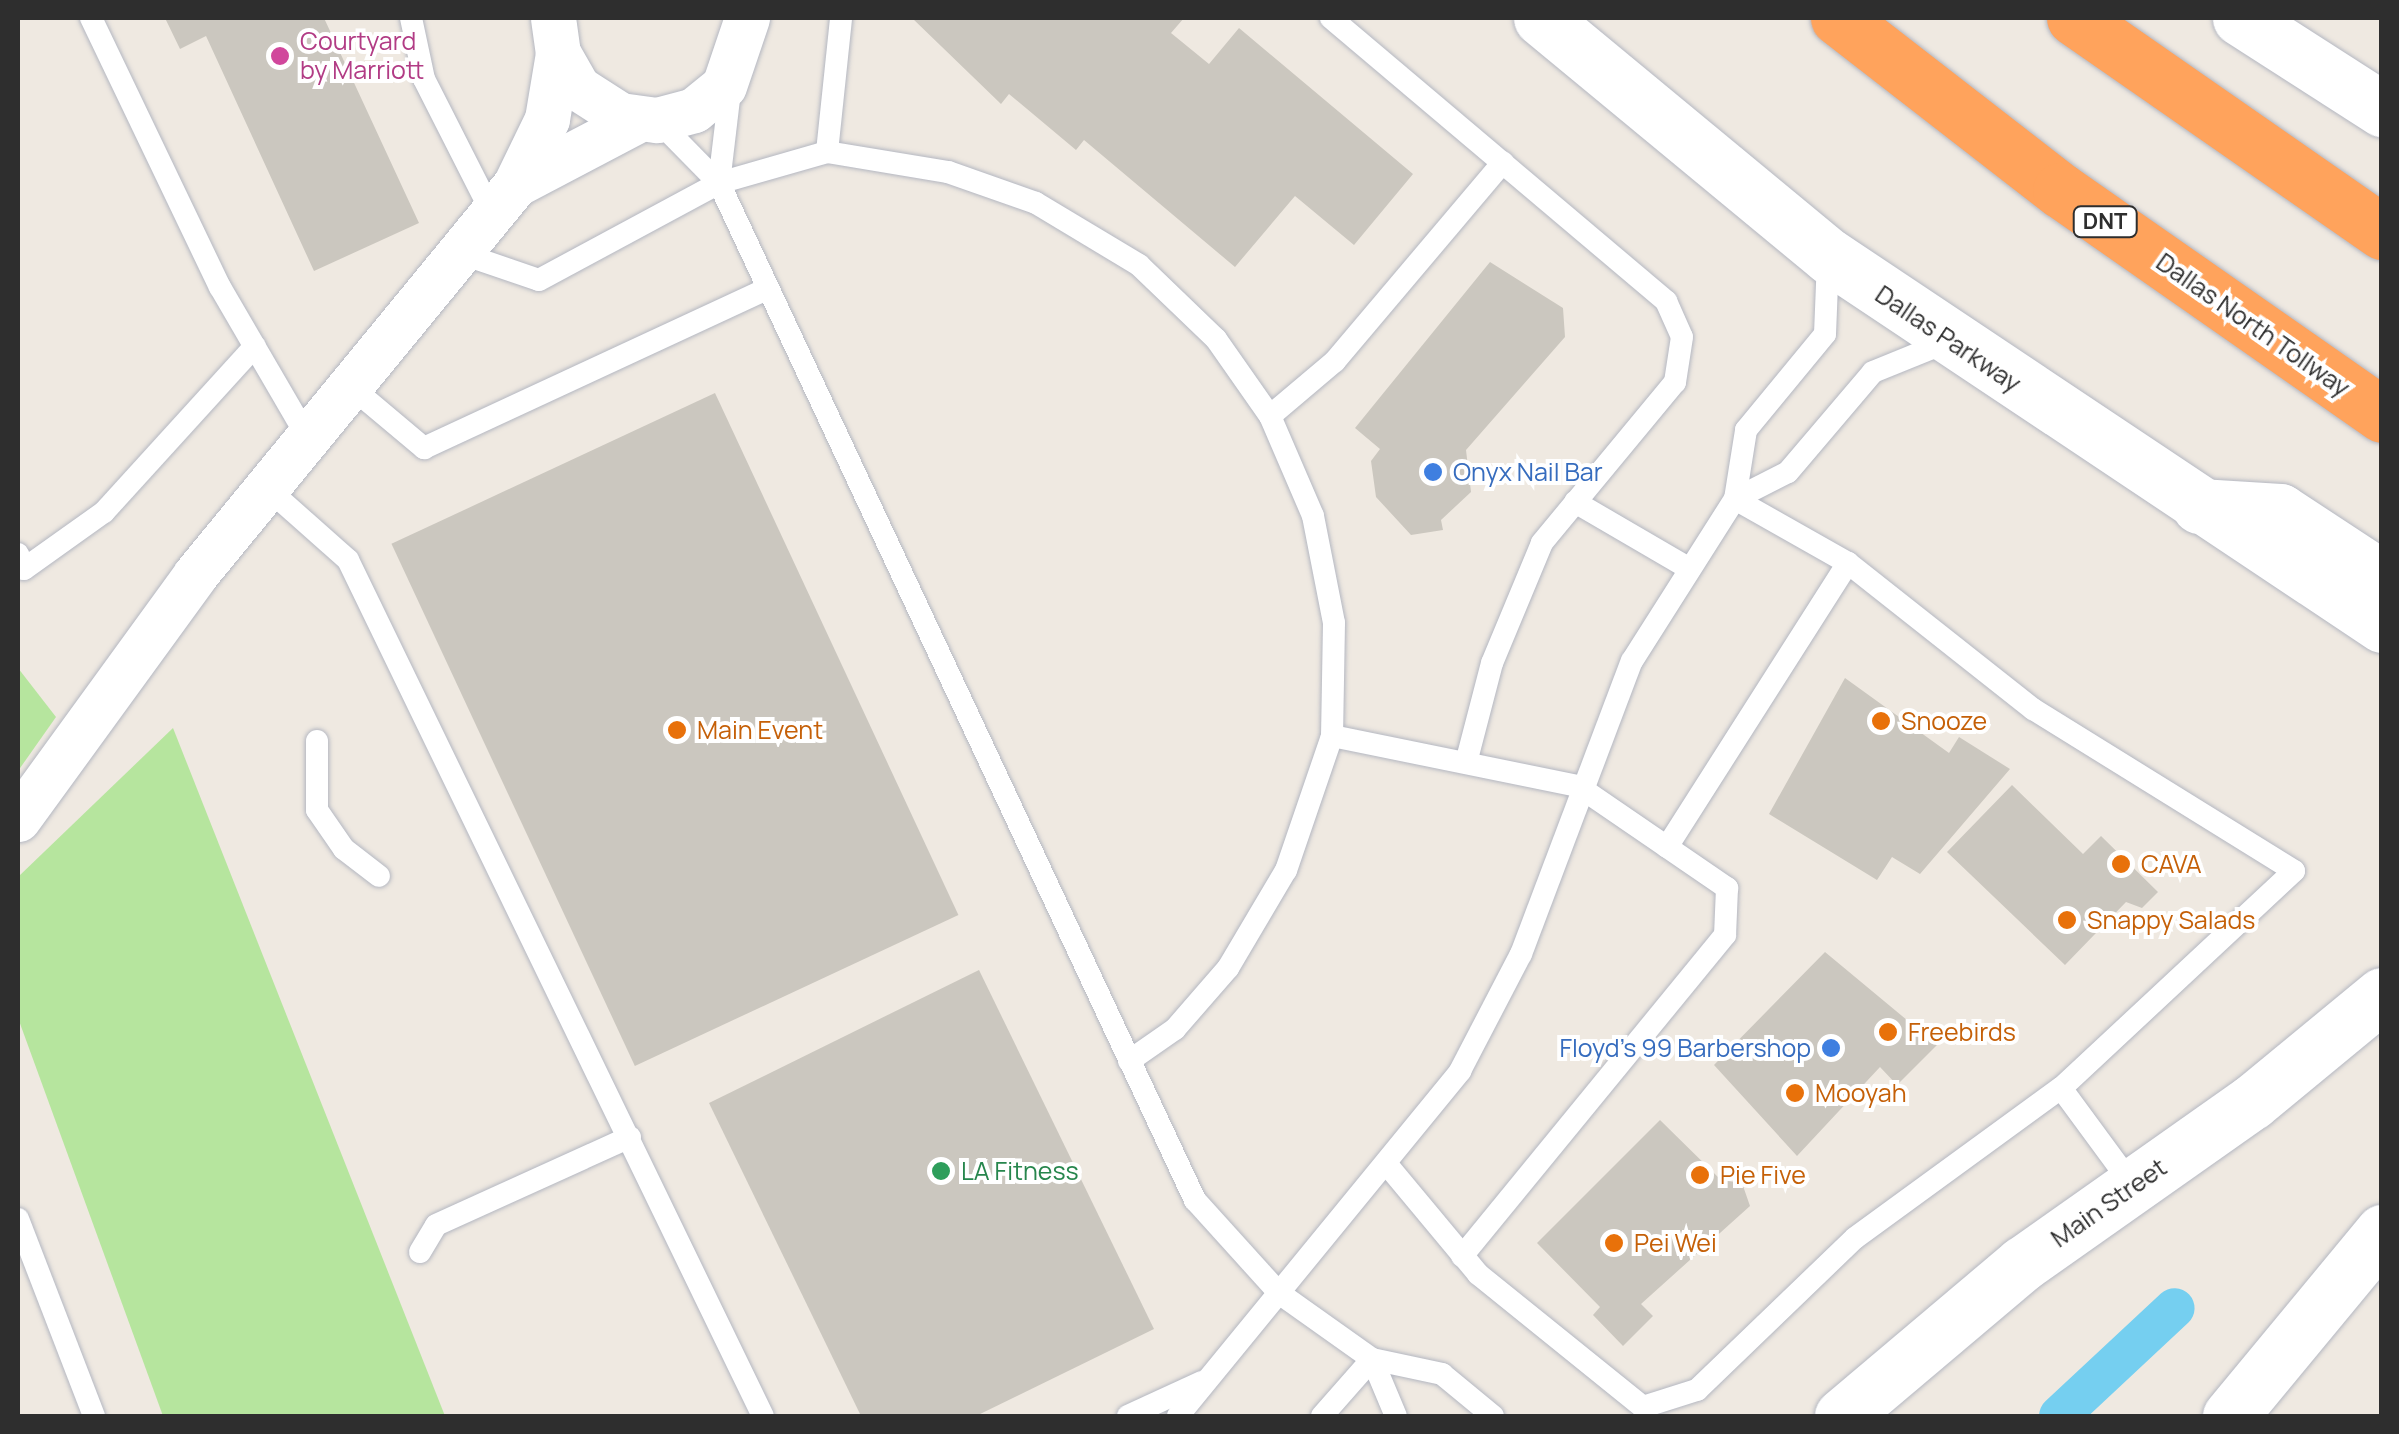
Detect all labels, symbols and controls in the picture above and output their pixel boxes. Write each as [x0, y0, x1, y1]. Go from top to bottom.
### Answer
place label: Courtyard by Marriott [300, 27, 424, 86]
marker: Courtyard by Marriott [269, 45, 291, 67]
road number: DNT [2072, 205, 2138, 239]
street label: Dallas North Tollway [2150, 247, 2356, 403]
street label: Dallas Parkway [1870, 279, 2026, 399]
place label: Onyx Nail Bar [1453, 457, 1603, 487]
marker: Onyx Nail Bar [1422, 461, 1444, 483]
place label: Snooze [1901, 706, 1987, 736]
marker: Snooze [1870, 710, 1892, 732]
place label: Main Event [697, 715, 823, 745]
marker: Main Event [666, 719, 688, 741]
place label: CAVA [2141, 849, 2202, 879]
marker: CAVA [2110, 853, 2132, 875]
place label: Snappy Salads [2087, 905, 2255, 935]
marker: Snappy Salads [2056, 909, 2078, 931]
place label: Freebirds [1908, 1017, 2016, 1047]
marker: Freebirds [1877, 1021, 1899, 1043]
place label: Floyd’s 99 Barbershop [1559, 1033, 1811, 1063]
marker: Floyd’s 99 Barbershop [1820, 1037, 1842, 1059]
place label: Mooyah [1815, 1078, 1907, 1108]
marker: Mooyah [1784, 1082, 1806, 1104]
street label: Main Street [2046, 1152, 2172, 1254]
place label: LA Fitness [961, 1156, 1079, 1186]
marker: LA Fitness [930, 1160, 952, 1182]
place label: Pie Five [1720, 1160, 1806, 1190]
marker: Pie Five [1689, 1164, 1711, 1186]
place label: Pei Wei [1634, 1228, 1717, 1258]
marker: Pei Wei [1603, 1232, 1625, 1254]

